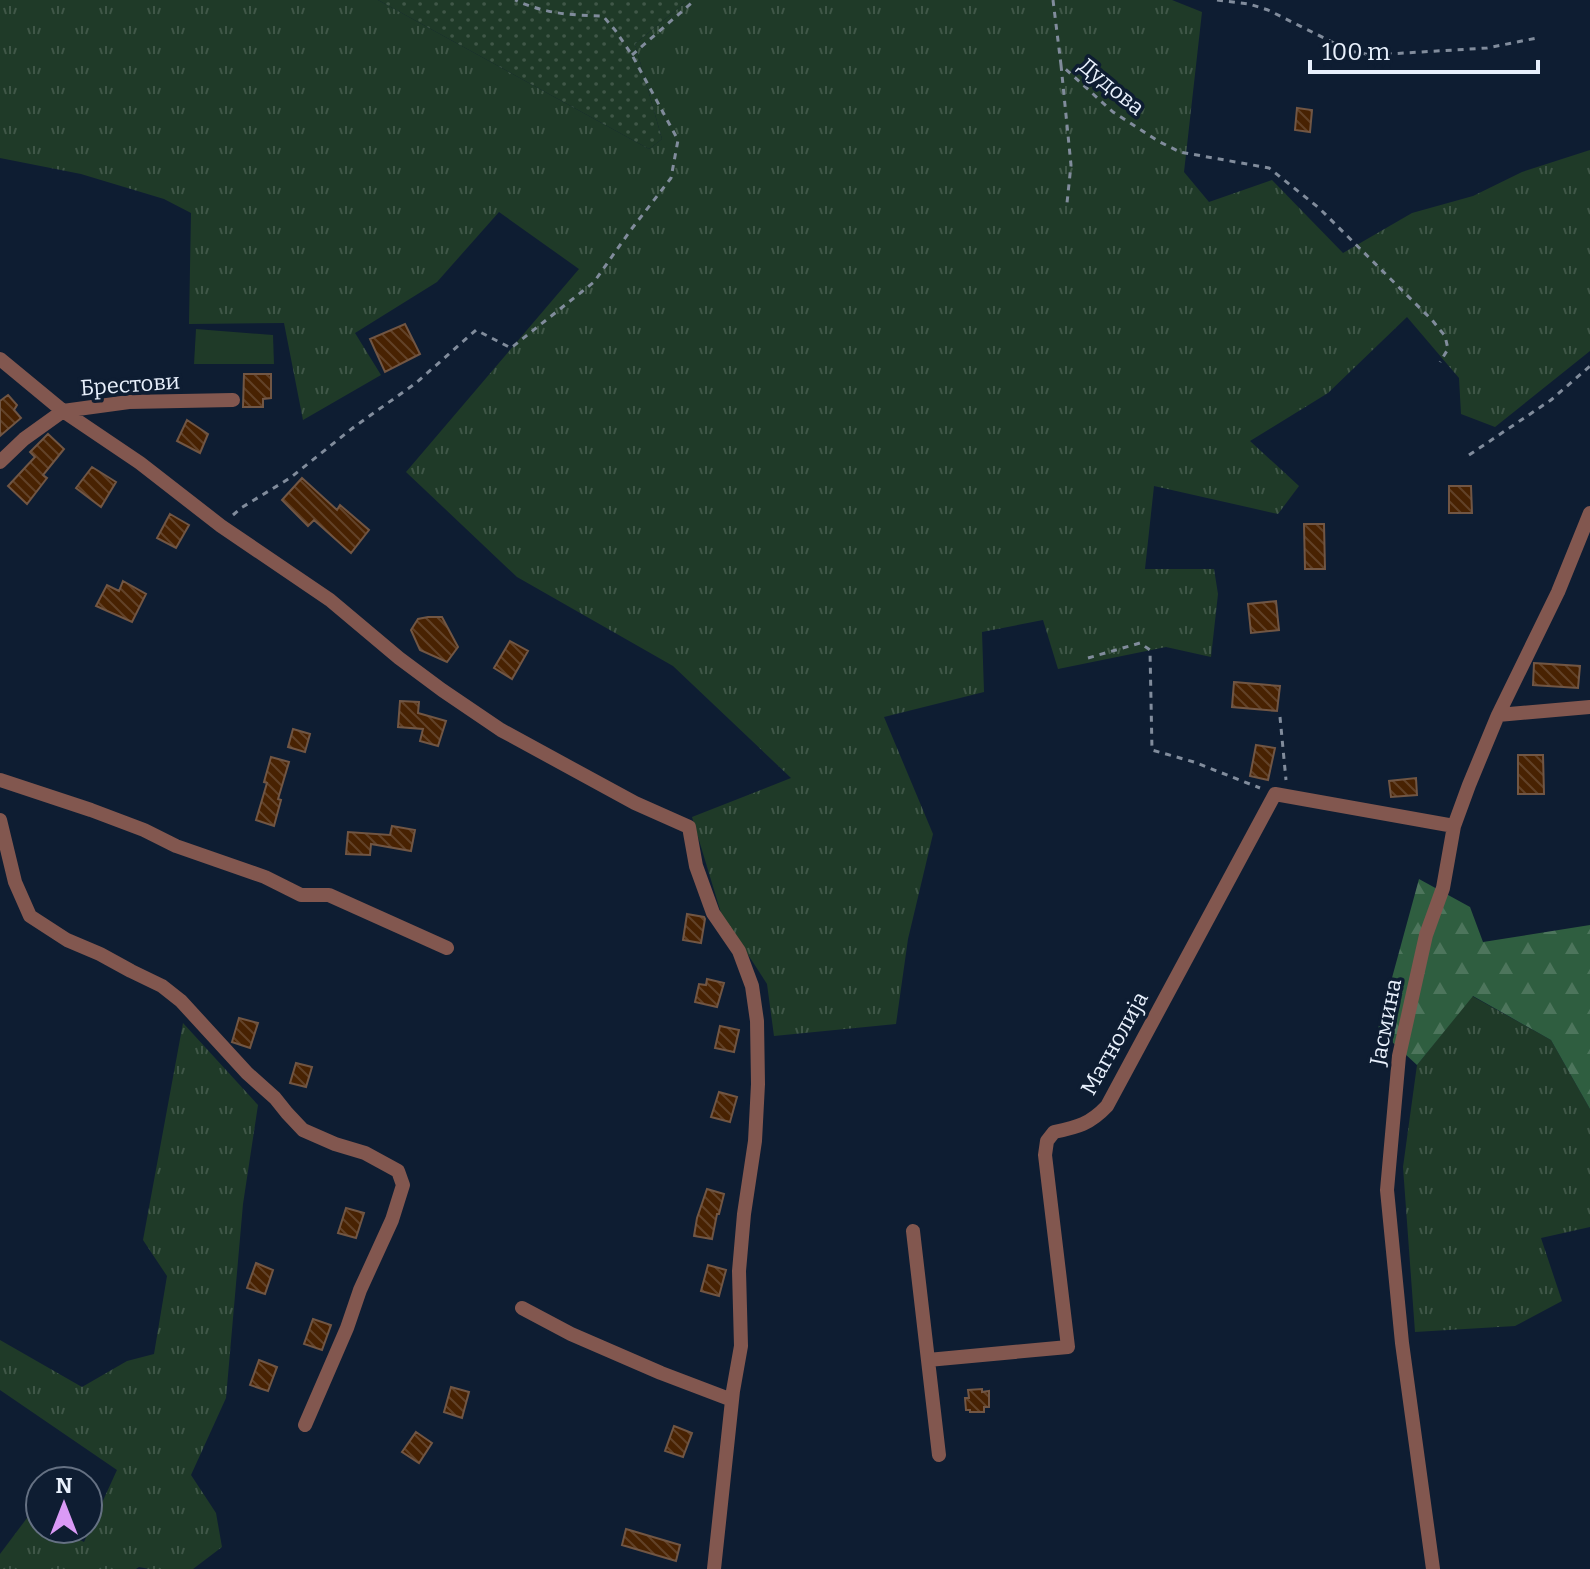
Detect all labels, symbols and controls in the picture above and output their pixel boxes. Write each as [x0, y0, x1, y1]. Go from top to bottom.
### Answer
scale bar [1310, 24, 1538, 74]
text: 100 m [1322, 38, 1390, 66]
street label: Дудова [1073, 52, 1150, 121]
street label: Брестови [79, 368, 181, 401]
street label: Јасмина [1364, 976, 1407, 1069]
street label: Магнолија [1075, 987, 1154, 1100]
north arrow [24, 1465, 104, 1545]
text: N [56, 1472, 73, 1499]

